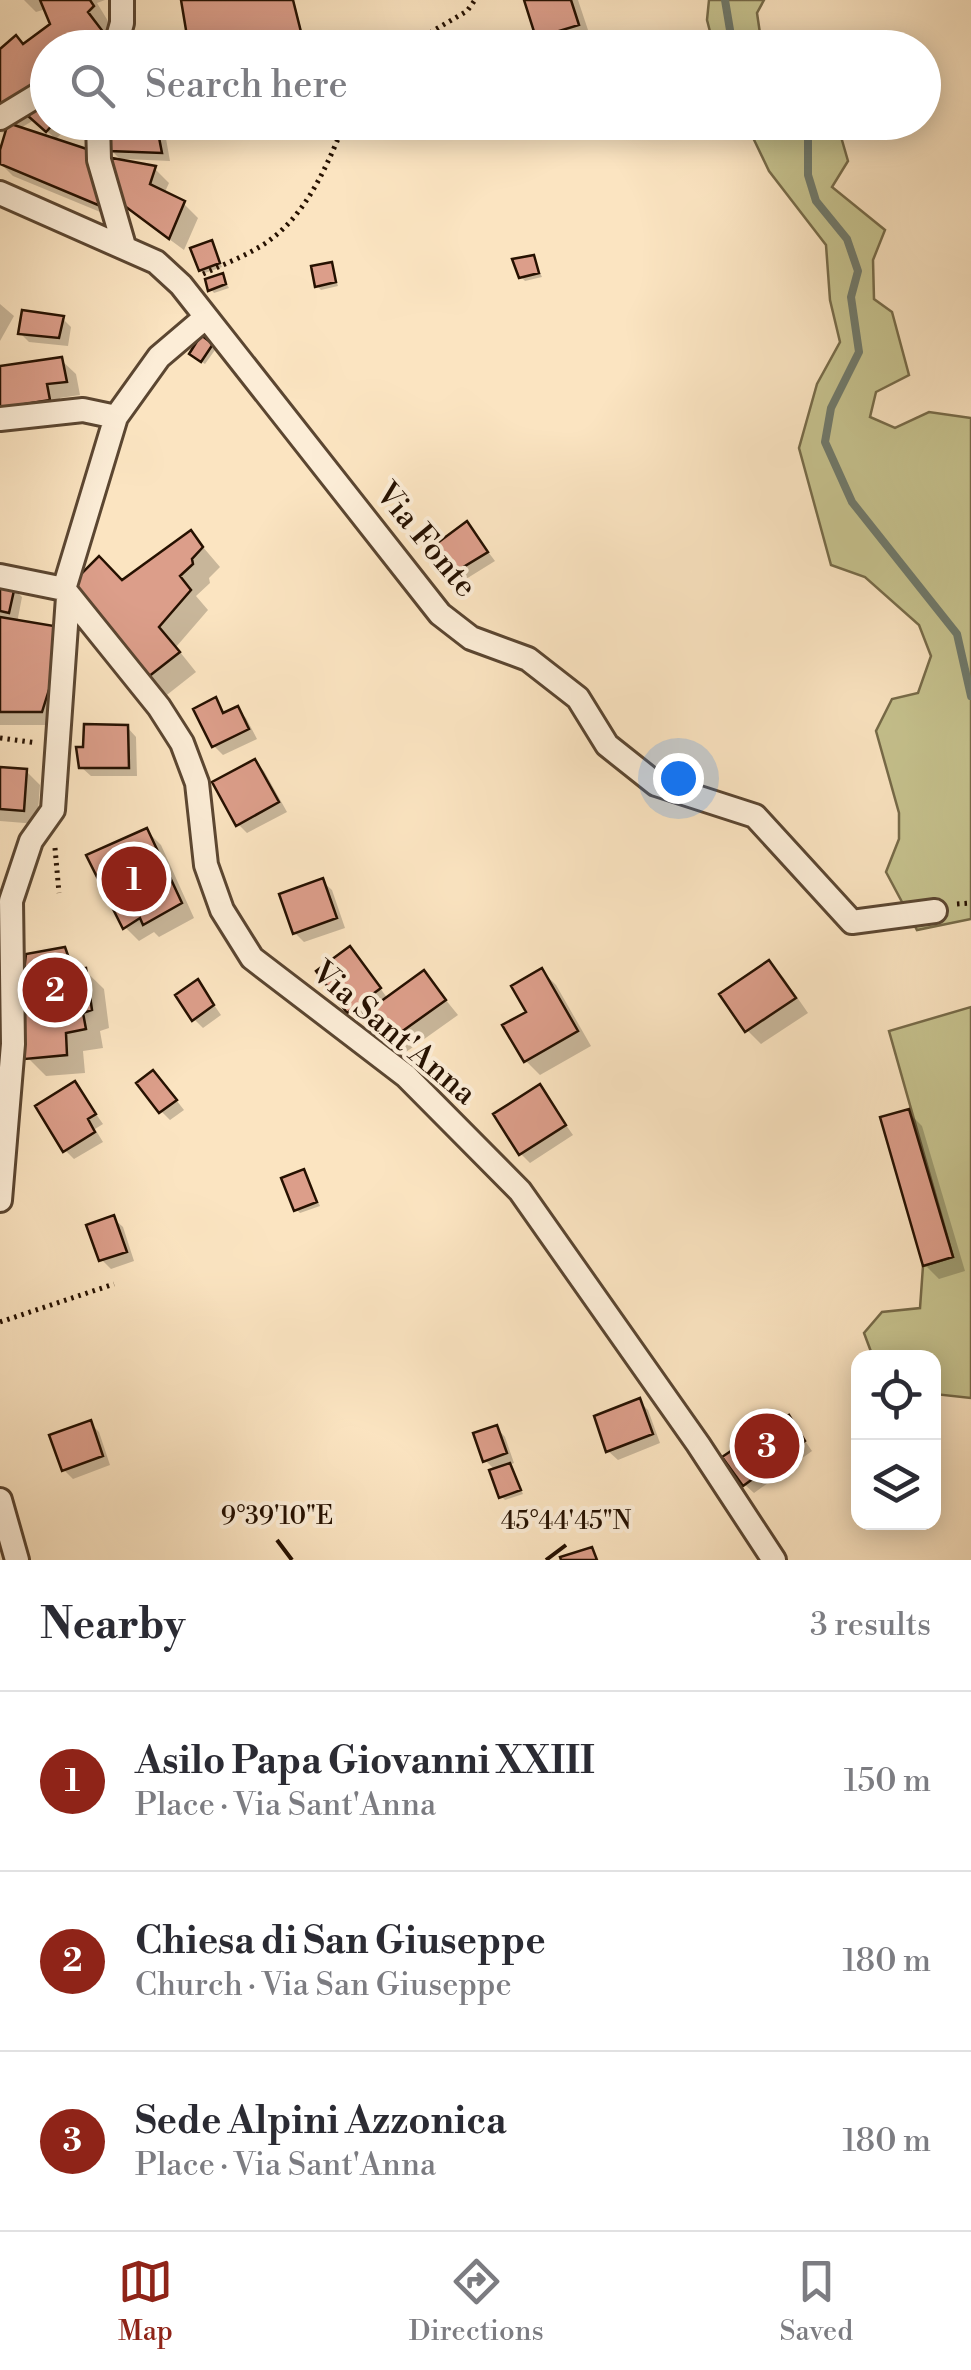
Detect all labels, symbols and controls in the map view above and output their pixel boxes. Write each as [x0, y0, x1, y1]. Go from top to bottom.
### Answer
search box [30, 30, 941, 140]
icon: search [65, 58, 120, 113]
text: Search here [145, 62, 348, 109]
street label: Via Fonte [366, 474, 485, 606]
your location [653, 753, 704, 804]
pin: 1 [102, 842, 166, 916]
pin: 2 [22, 952, 88, 1028]
street label: Via Sant'Anna [303, 952, 485, 1114]
map controls [851, 1350, 941, 1530]
button: locate [851, 1350, 941, 1440]
pin: 3 [734, 1408, 800, 1484]
button: layers [851, 1440, 941, 1530]
text: 9°39'10"E [221, 1501, 333, 1532]
text: 45°44'45"N [501, 1506, 632, 1537]
text: Nearby [40, 1599, 185, 1652]
text: 3 results [810, 1605, 931, 1645]
text: Asilo Papa Giovanni XXIII [135, 1738, 595, 1785]
text: 1 [65, 1761, 80, 1801]
text: 150 m [844, 1761, 931, 1801]
text: Place · Via Sant'Anna [135, 1785, 436, 1825]
text: Chiesa di San Giuseppe [135, 1918, 546, 1965]
text: 2 [62, 1941, 83, 1981]
text: 180 m [842, 1941, 931, 1981]
text: Church · Via San Giuseppe [135, 1965, 512, 2005]
text: Sede Alpini Azzonica [135, 2098, 506, 2145]
text: 3 [63, 2121, 82, 2161]
text: 180 m [842, 2121, 931, 2161]
text: Place · Via Sant'Anna [135, 2145, 436, 2185]
tab: Map [118, 2254, 173, 2349]
tab: Directions [409, 2254, 544, 2349]
tab: Saved [780, 2254, 853, 2349]

